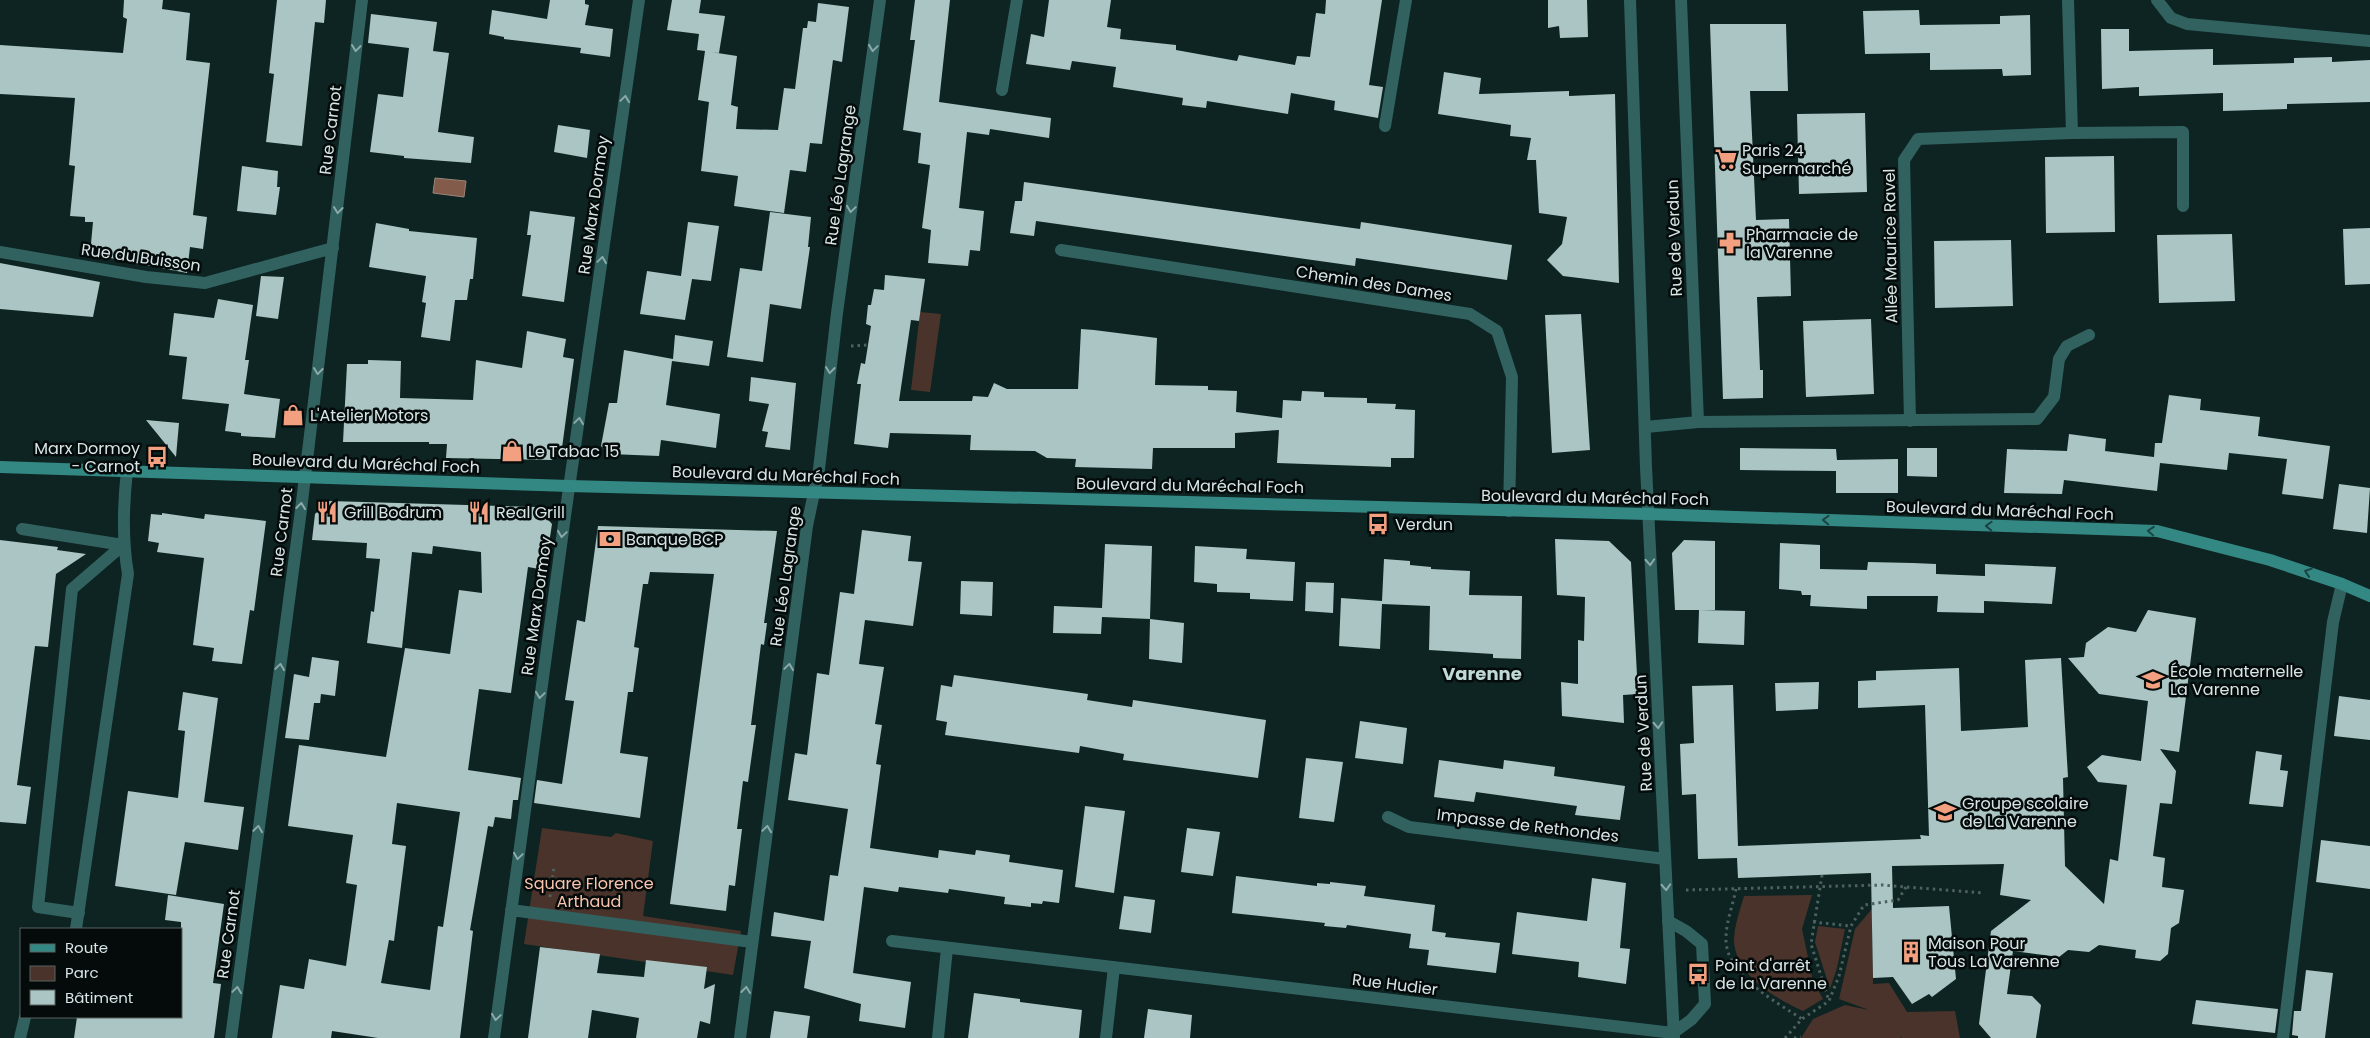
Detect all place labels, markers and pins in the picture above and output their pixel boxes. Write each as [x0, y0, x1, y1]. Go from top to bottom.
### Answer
place label: Paris 24 Supermarché [1742, 139, 1852, 180]
supermarket icon: Paris 24 Supermarché [1713, 146, 1739, 172]
place label: Pharmacie de la Varenne [1746, 223, 1858, 264]
pharmacy icon: Pharmacie de la Varenne [1717, 230, 1743, 256]
shop icon: L'Atelier Motors [280, 402, 306, 428]
place label: L'Atelier Motors [310, 404, 428, 427]
place label: Marx Dormoy - Carnot [34, 437, 140, 478]
shop icon: Le Tabac 15 [499, 438, 525, 464]
place label: Le Tabac 15 [528, 440, 619, 463]
bus stop icon: Marx Dormoy - Carnot [144, 444, 170, 470]
restaurant icon: Grill Bodrum [314, 499, 340, 525]
restaurant icon: Real Grill [466, 499, 492, 525]
place label: Grill Bodrum [344, 501, 442, 524]
place label: Real Grill [496, 501, 565, 524]
bus stop icon: Verdun [1365, 511, 1391, 537]
place label: Verdun [1395, 513, 1453, 536]
bank icon: Banque BCP [597, 526, 623, 552]
place label: Banque BCP [626, 528, 724, 551]
place label: École maternelle La Varenne [2170, 660, 2303, 701]
school or university icon: École maternelle La Varenne [2140, 667, 2166, 693]
place label: Groupe scolaire de La Varenne [1962, 792, 2089, 833]
school or university icon: Groupe scolaire de La Varenne [1932, 799, 1958, 825]
place label: Maison Pour Tous La Varenne [1928, 932, 2060, 973]
building icon: Maison Pour Tous La Varenne [1898, 939, 1924, 965]
place label: Point d'arrêt de la Varenne [1715, 954, 1827, 995]
bus stop icon: Point d'arrêt de la Varenne [1685, 961, 1711, 987]

